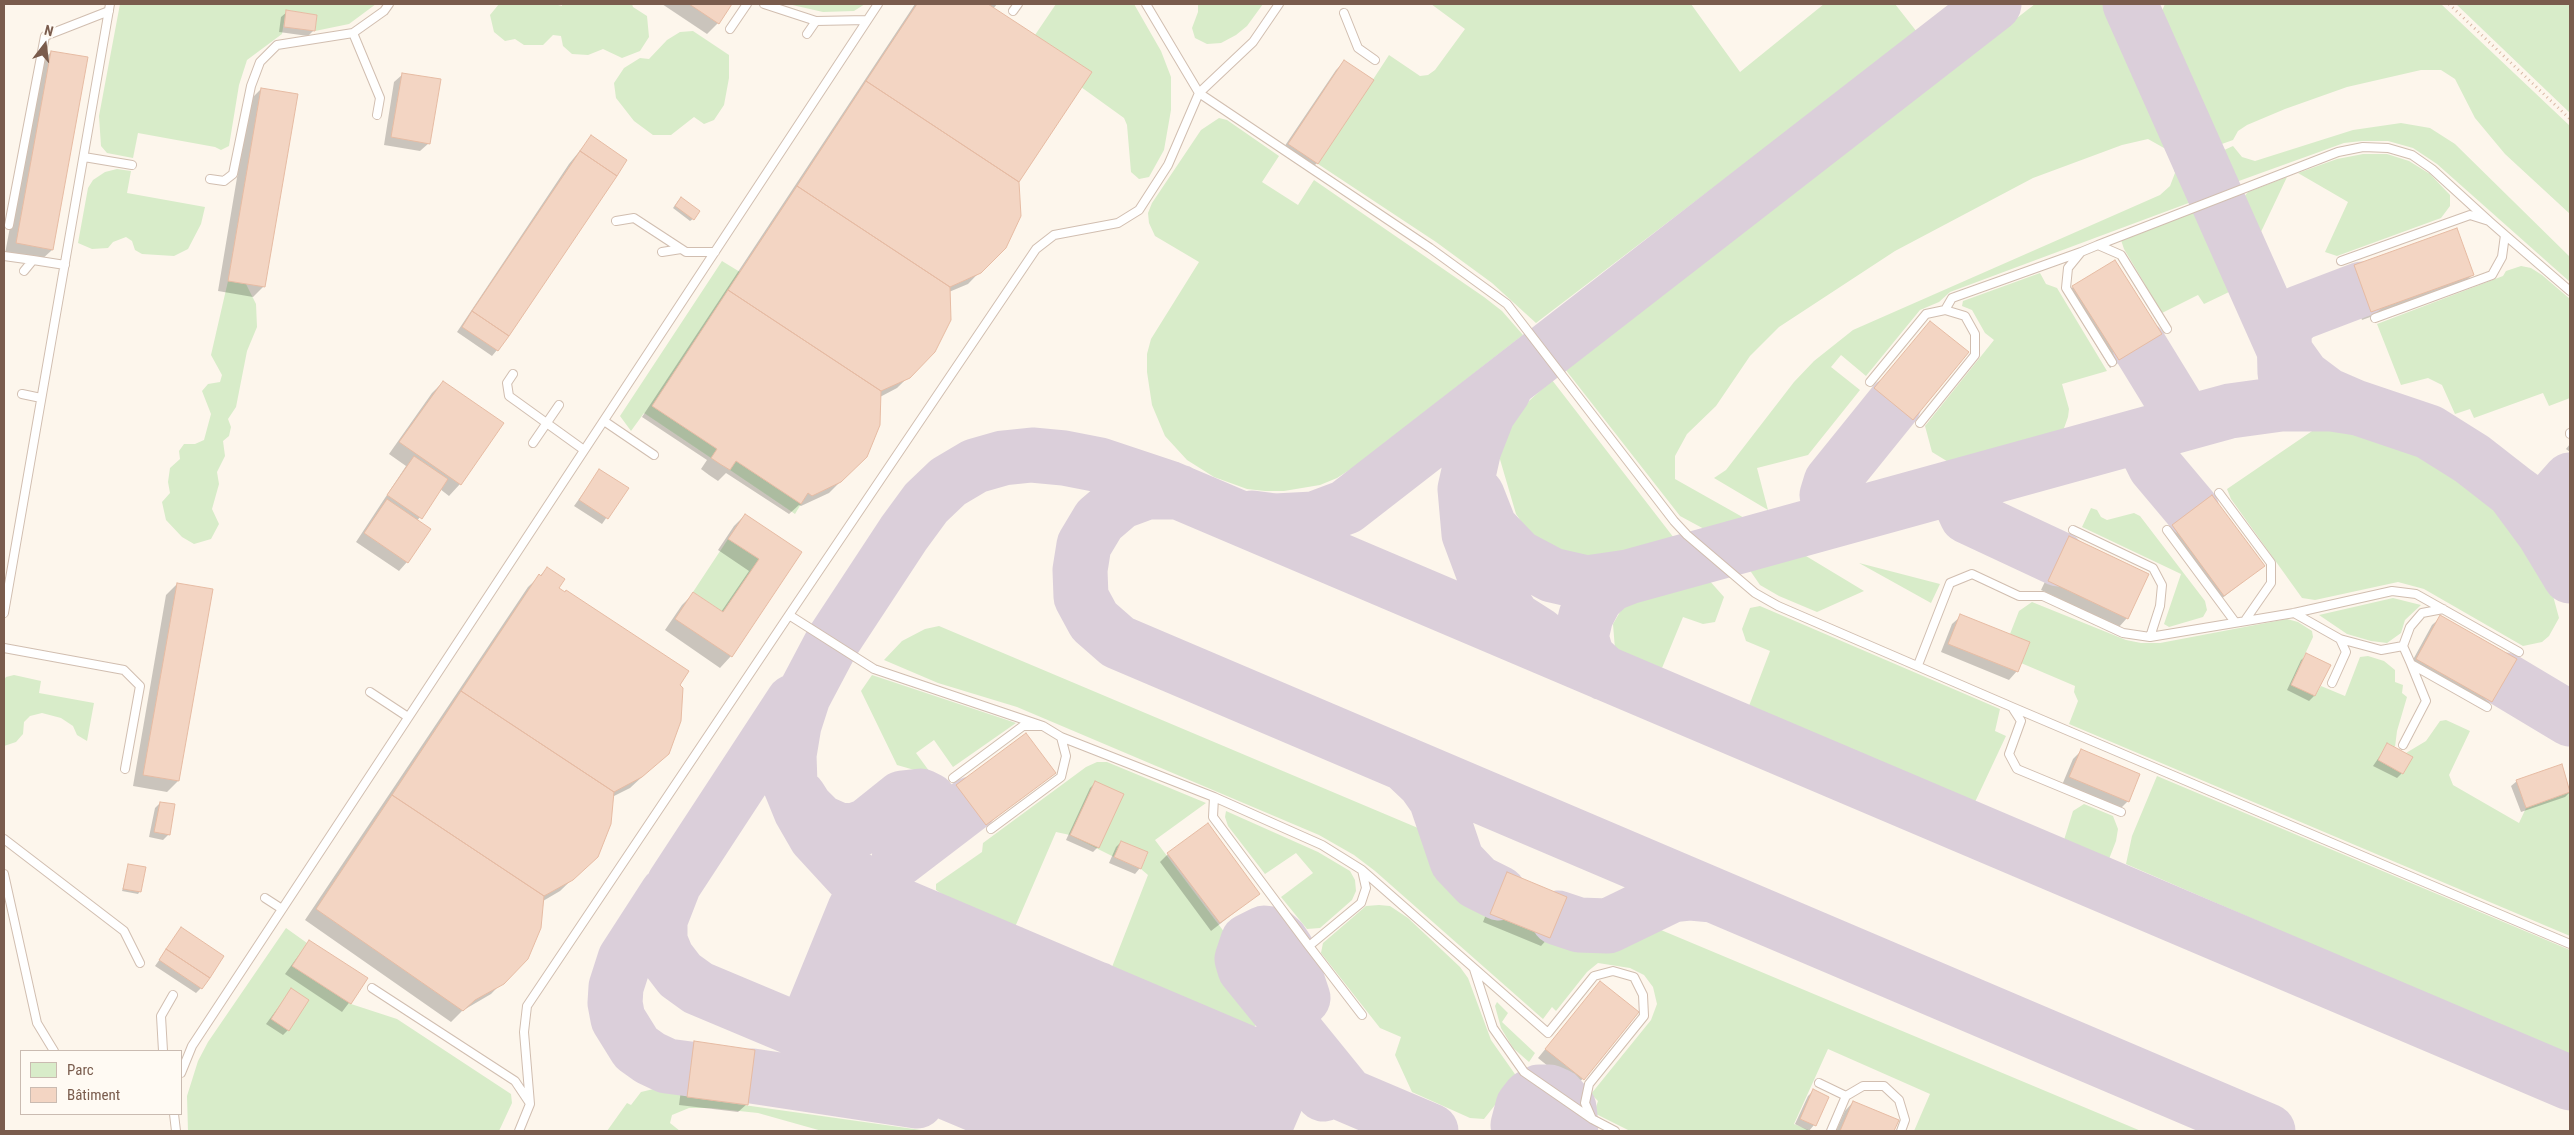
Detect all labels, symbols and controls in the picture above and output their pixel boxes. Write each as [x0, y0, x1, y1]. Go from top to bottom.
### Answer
north arrow [20, 20, 70, 70]
text: N [43, 22, 55, 39]
legend [20, 1050, 182, 1115]
text: Parc [67, 1061, 94, 1079]
text: Bâtiment [67, 1086, 120, 1104]

